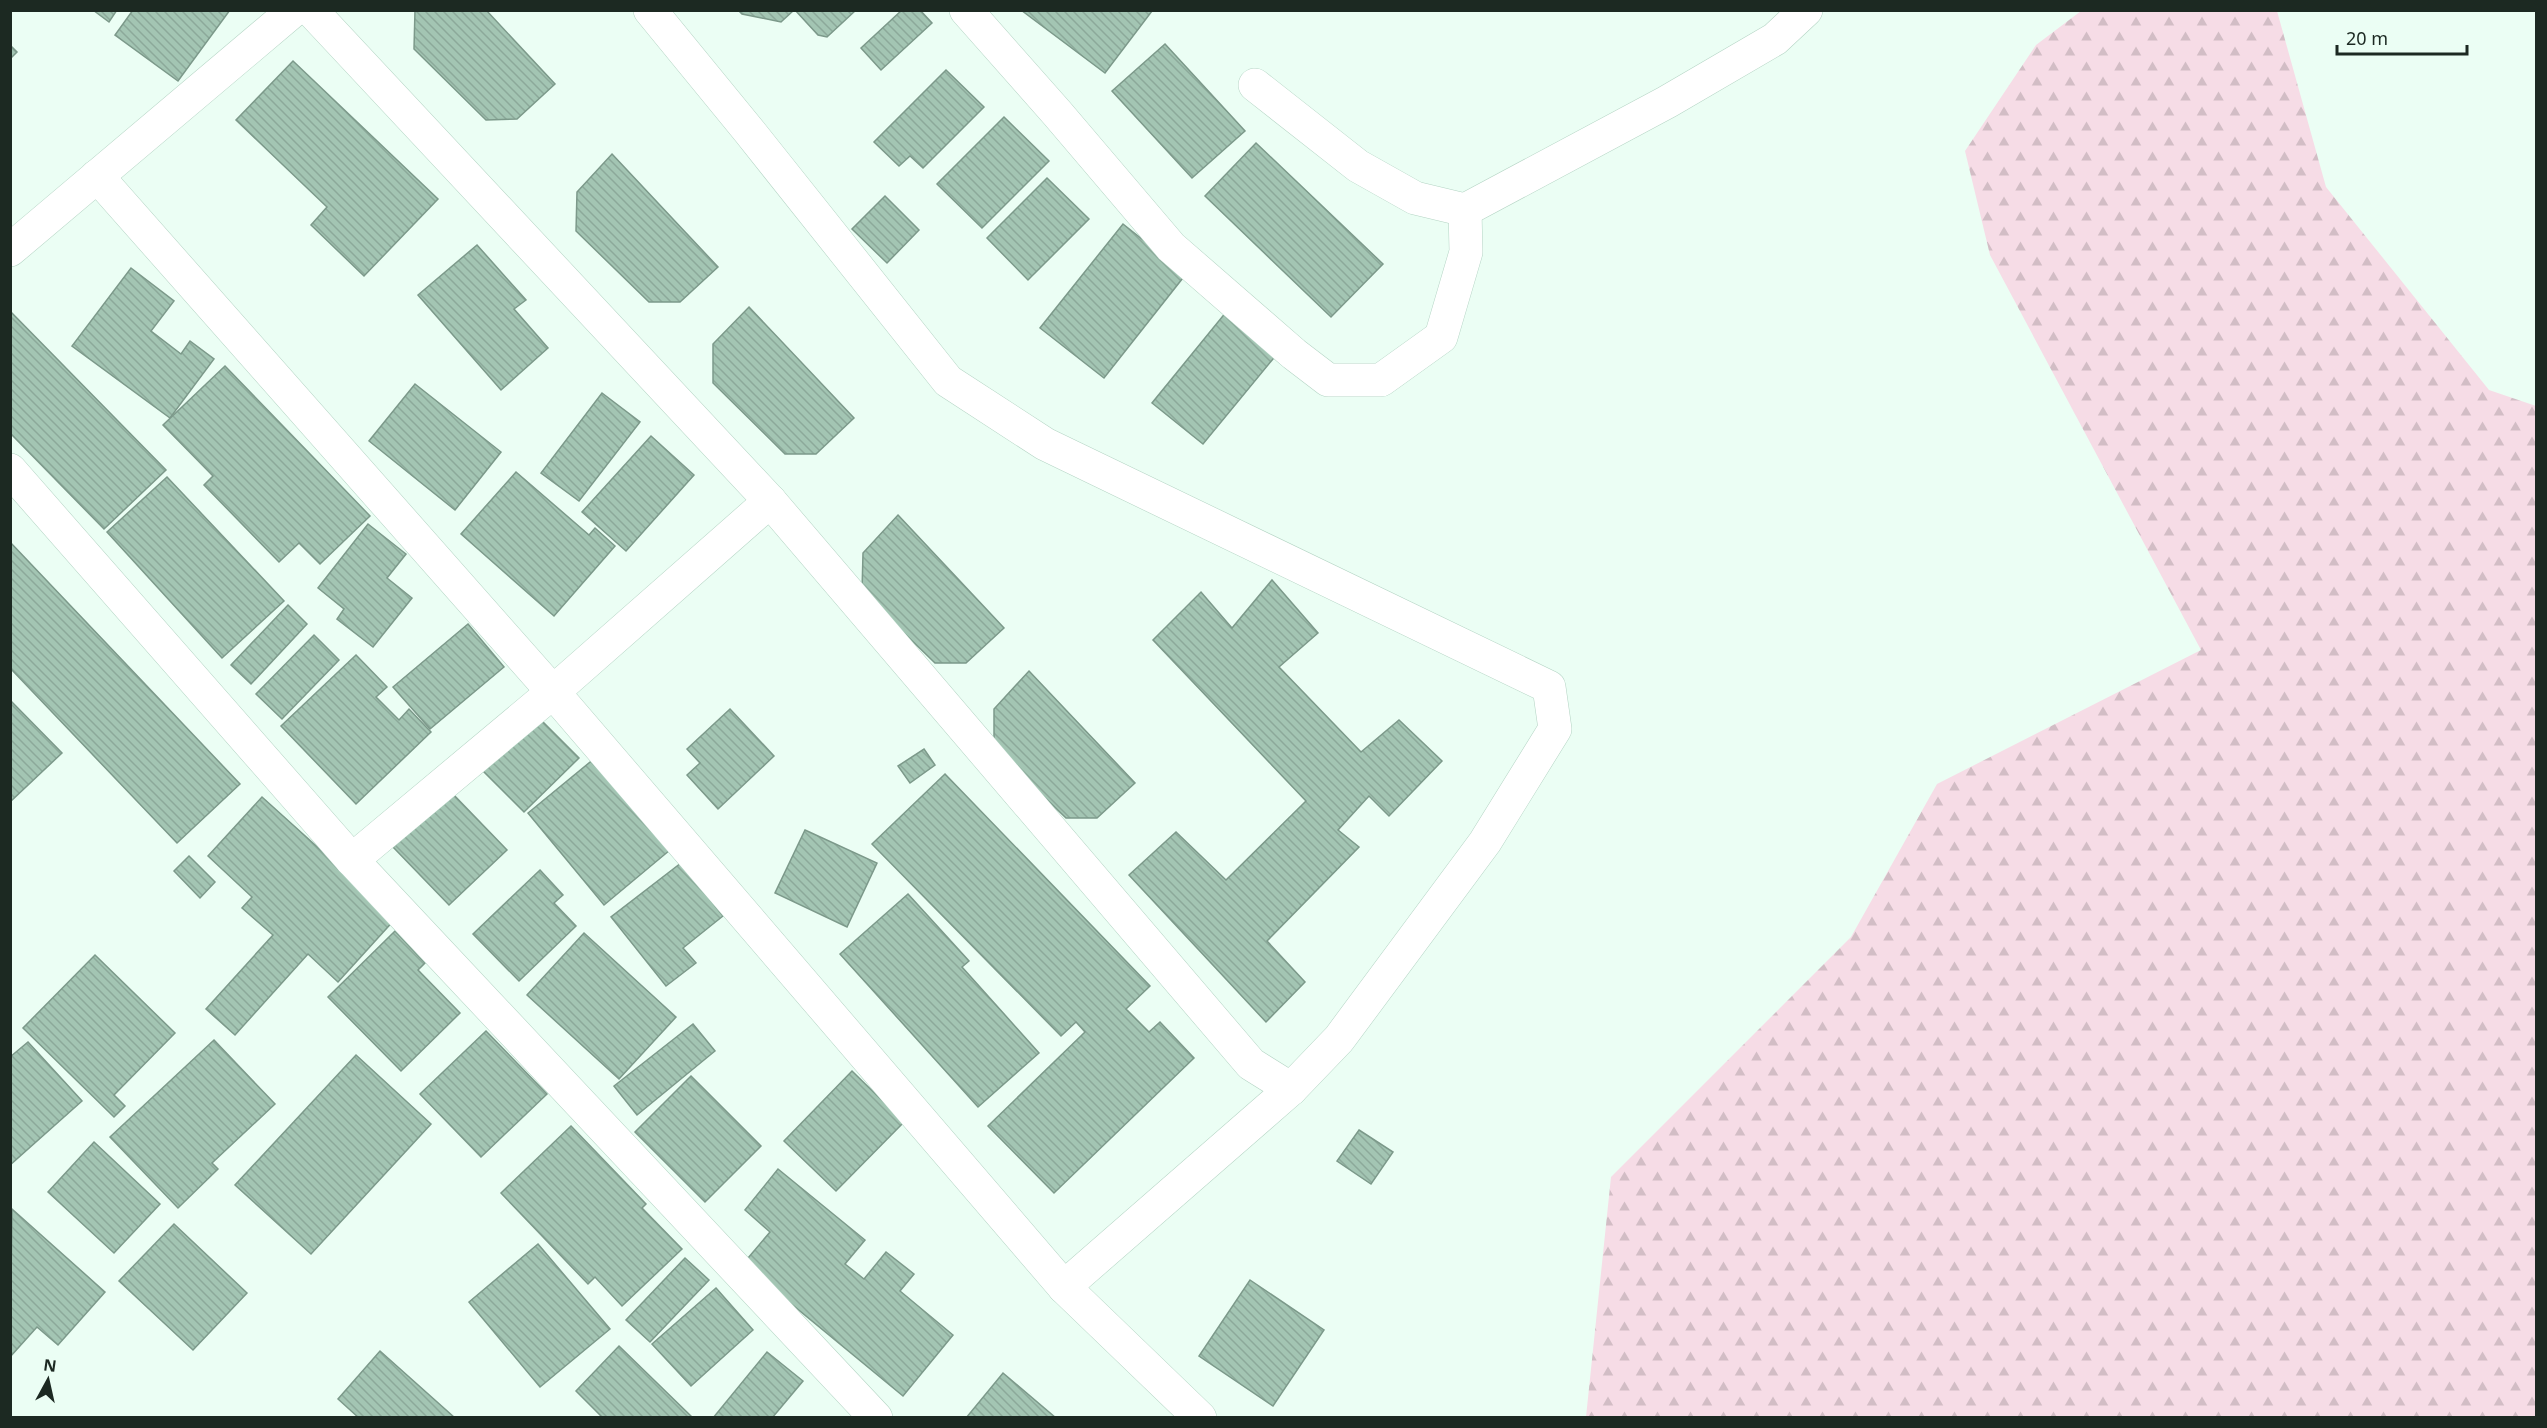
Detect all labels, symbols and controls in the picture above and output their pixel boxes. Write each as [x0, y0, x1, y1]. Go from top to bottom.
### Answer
scale bar [2337, 18, 2468, 56]
text: 20 m [2346, 26, 2388, 50]
north arrow [18, 1350, 78, 1410]
text: N [42, 1353, 58, 1377]

